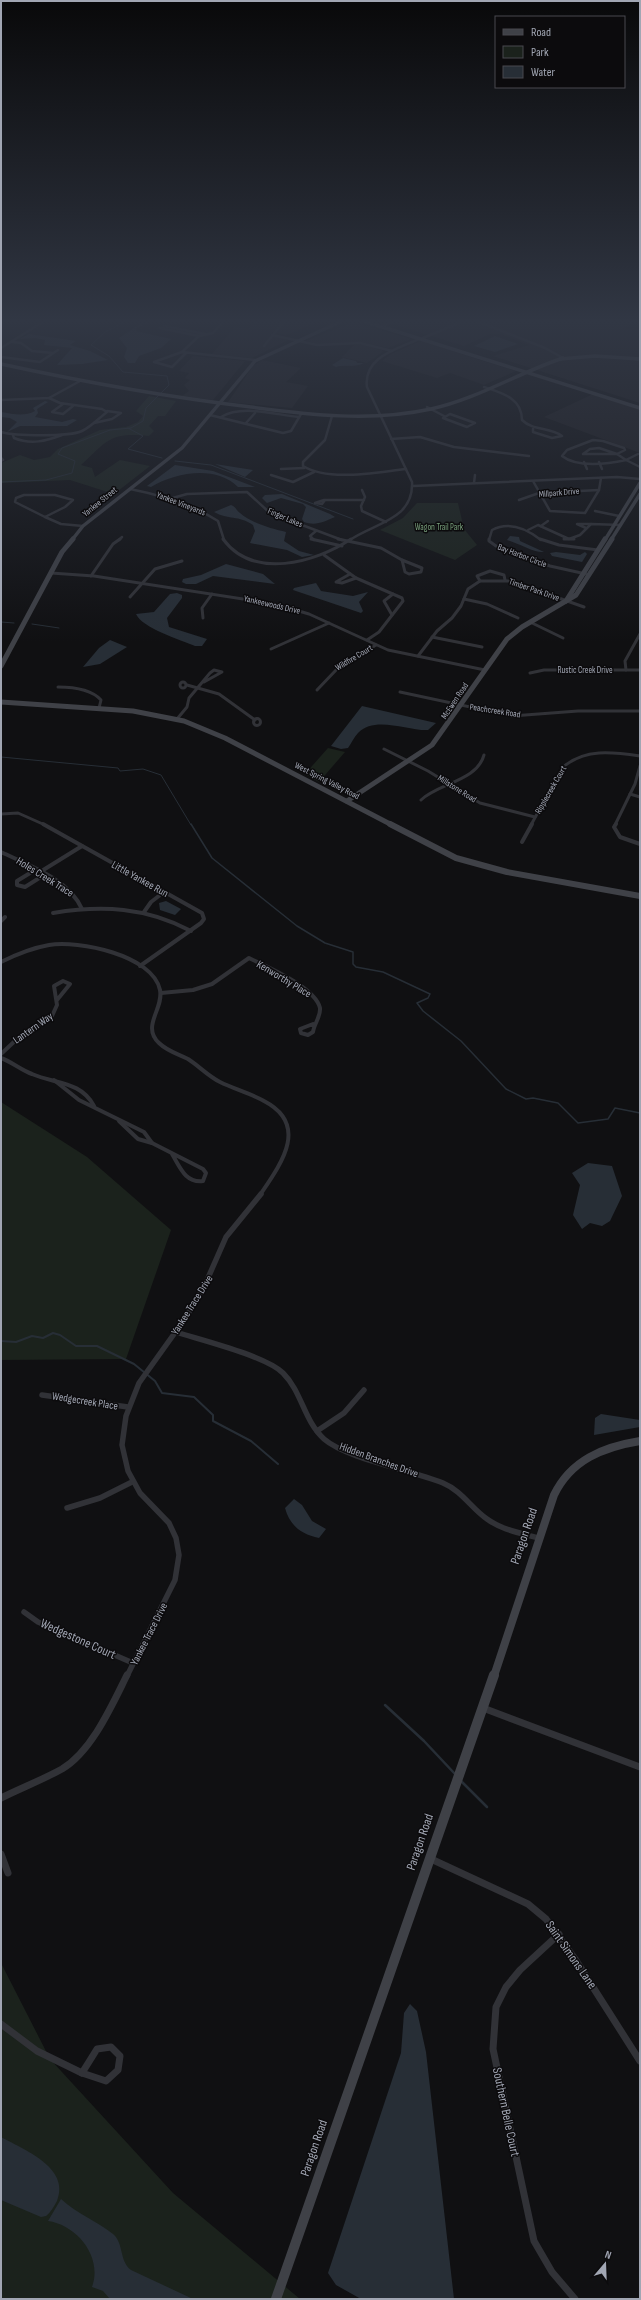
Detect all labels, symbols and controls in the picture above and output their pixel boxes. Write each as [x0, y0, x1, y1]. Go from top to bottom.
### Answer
legend [495, 16, 625, 88]
text: Road [531, 25, 551, 40]
text: Park [531, 45, 549, 60]
text: Water [531, 65, 555, 80]
street label: Yankee Street [80, 484, 120, 519]
street label: Millpark Drive [538, 486, 580, 500]
street label: Yankee Vineyards [155, 490, 207, 518]
street label: Finger Lakes [266, 506, 304, 530]
park label: Wagon Trail Park [415, 522, 464, 533]
street label: Bay Harbor Circle [496, 542, 549, 571]
street label: Timber Park Drive [507, 576, 561, 604]
street label: Yankeewoods Drive [243, 593, 302, 617]
street label: Wildfire Court [333, 642, 375, 673]
street label: Rustic Creek Drive [557, 665, 613, 676]
street label: McEwen Road [439, 680, 471, 721]
street label: Peachcreek Road [469, 702, 521, 720]
street label: West Spring Valley Road [293, 760, 362, 802]
street label: Ripplecreek Court [533, 764, 569, 816]
street label: Millstone Road [435, 773, 479, 805]
street label: Holes Creek Trace [14, 854, 76, 900]
street label: Little Yankee Run [109, 858, 171, 900]
street label: Kenworthy Place [254, 958, 314, 1000]
street label: Lantern Way [11, 1009, 56, 1046]
street label: Yankee Trace Drive [168, 1273, 216, 1337]
street label: Wedgecreek Place [51, 1389, 119, 1413]
street label: Hidden Branches Drive [338, 1440, 420, 1480]
street label: Paragon Road [507, 1506, 541, 1566]
street label: Yankee Trace Drive [128, 1601, 170, 1667]
street label: Wedgestone Court [38, 1615, 118, 1663]
street label: Paragon Road [403, 1812, 437, 1872]
street label: Saint Simons Lane [542, 1918, 600, 1992]
street label: Southern Belle Court [489, 2066, 523, 2158]
street label: Paragon Road [297, 2118, 331, 2178]
north arrow [585, 2244, 625, 2284]
text: N [603, 2248, 613, 2262]

